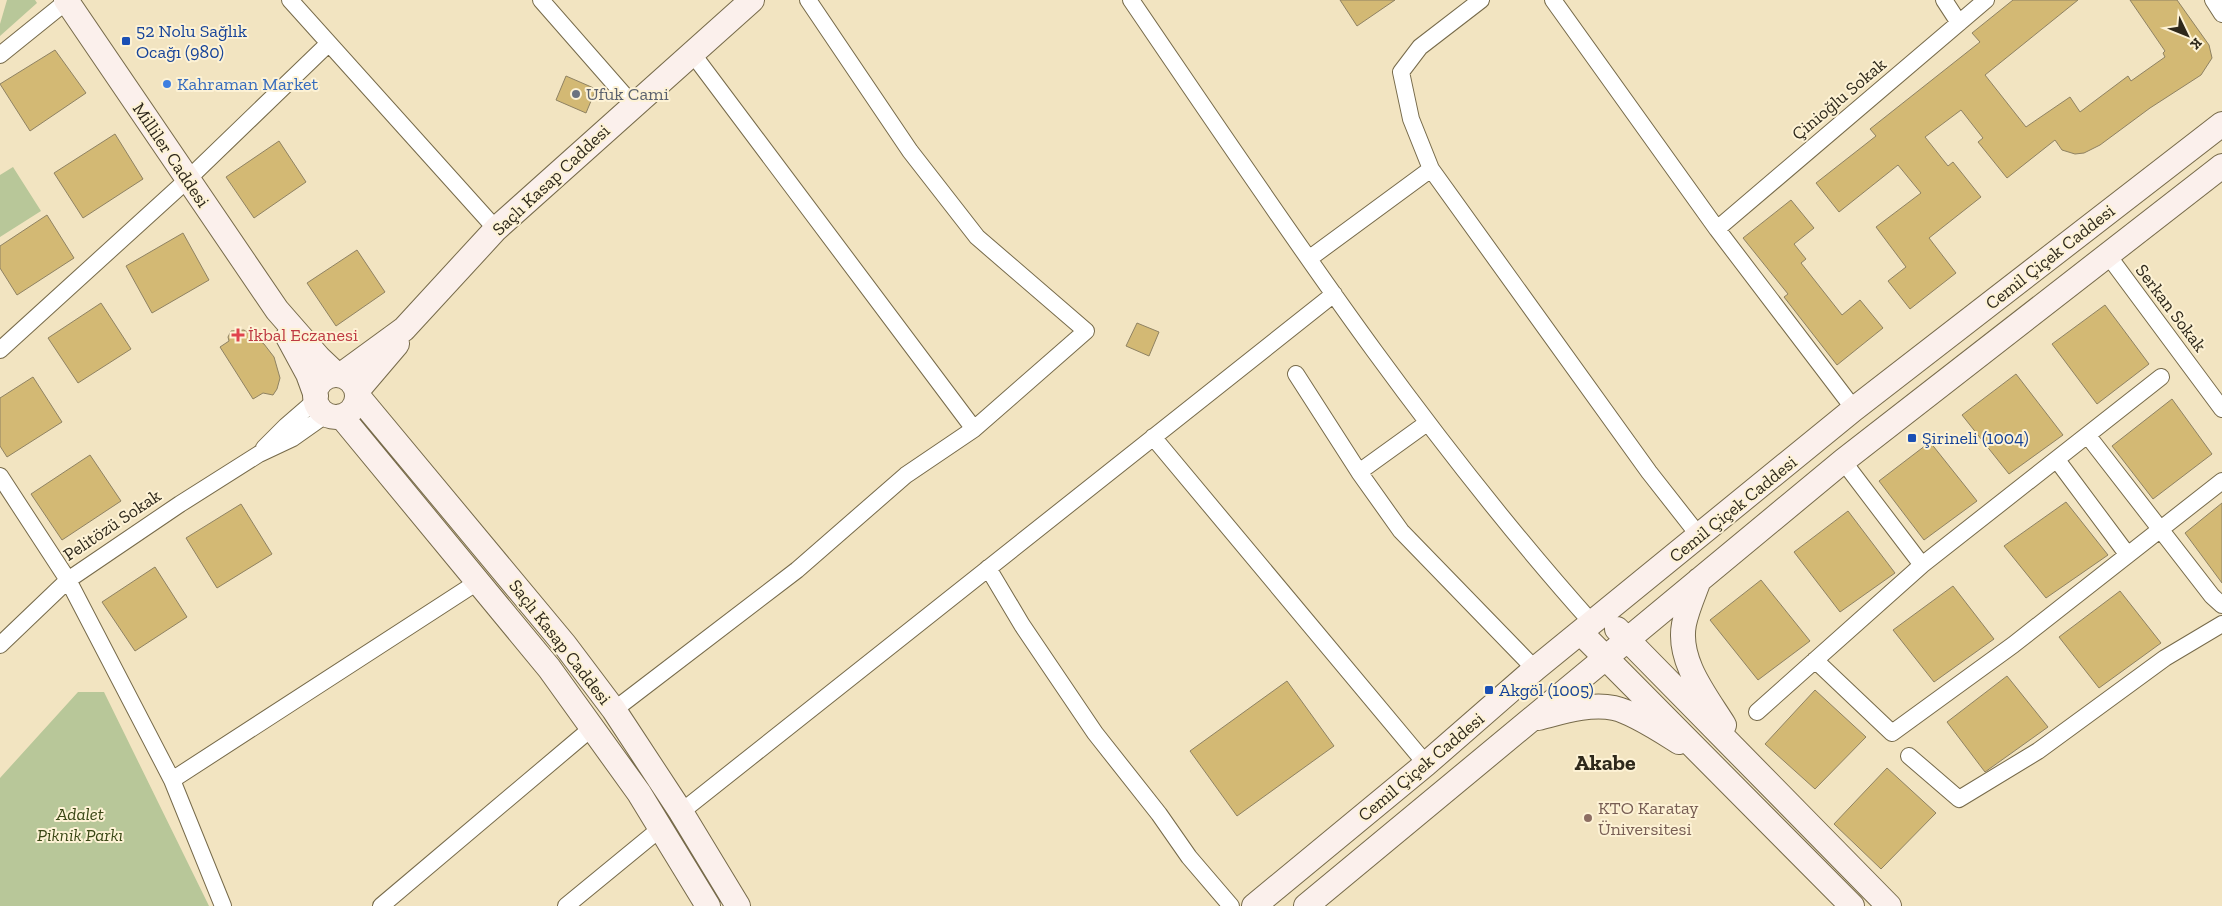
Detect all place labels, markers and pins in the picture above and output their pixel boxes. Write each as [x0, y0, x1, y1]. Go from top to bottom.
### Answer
place label: 52 Nolu Sağlık Ocağı (980) [136, 20, 248, 63]
marker: 52 Nolu Sağlık Ocağı (980) [120, 35, 132, 47]
place label: Kahraman Market [177, 73, 319, 95]
marker: Kahraman Market [161, 78, 173, 90]
place label: Ufuk Cami [586, 83, 669, 105]
marker: Ufuk Cami [570, 88, 582, 100]
place label: İkbal Eczanesi [248, 324, 358, 346]
marker: İkbal Eczanesi [232, 329, 244, 341]
place label: Şirineli (1004) [1922, 427, 2029, 449]
marker: Şirineli (1004) [1906, 432, 1918, 444]
place label: Akgöl (1005) [1499, 679, 1594, 701]
marker: Akgöl (1005) [1483, 684, 1495, 696]
place label: KTO Karatay Üniversitesi [1598, 797, 1699, 840]
marker: KTO Karatay Üniversitesi [1582, 812, 1594, 824]

